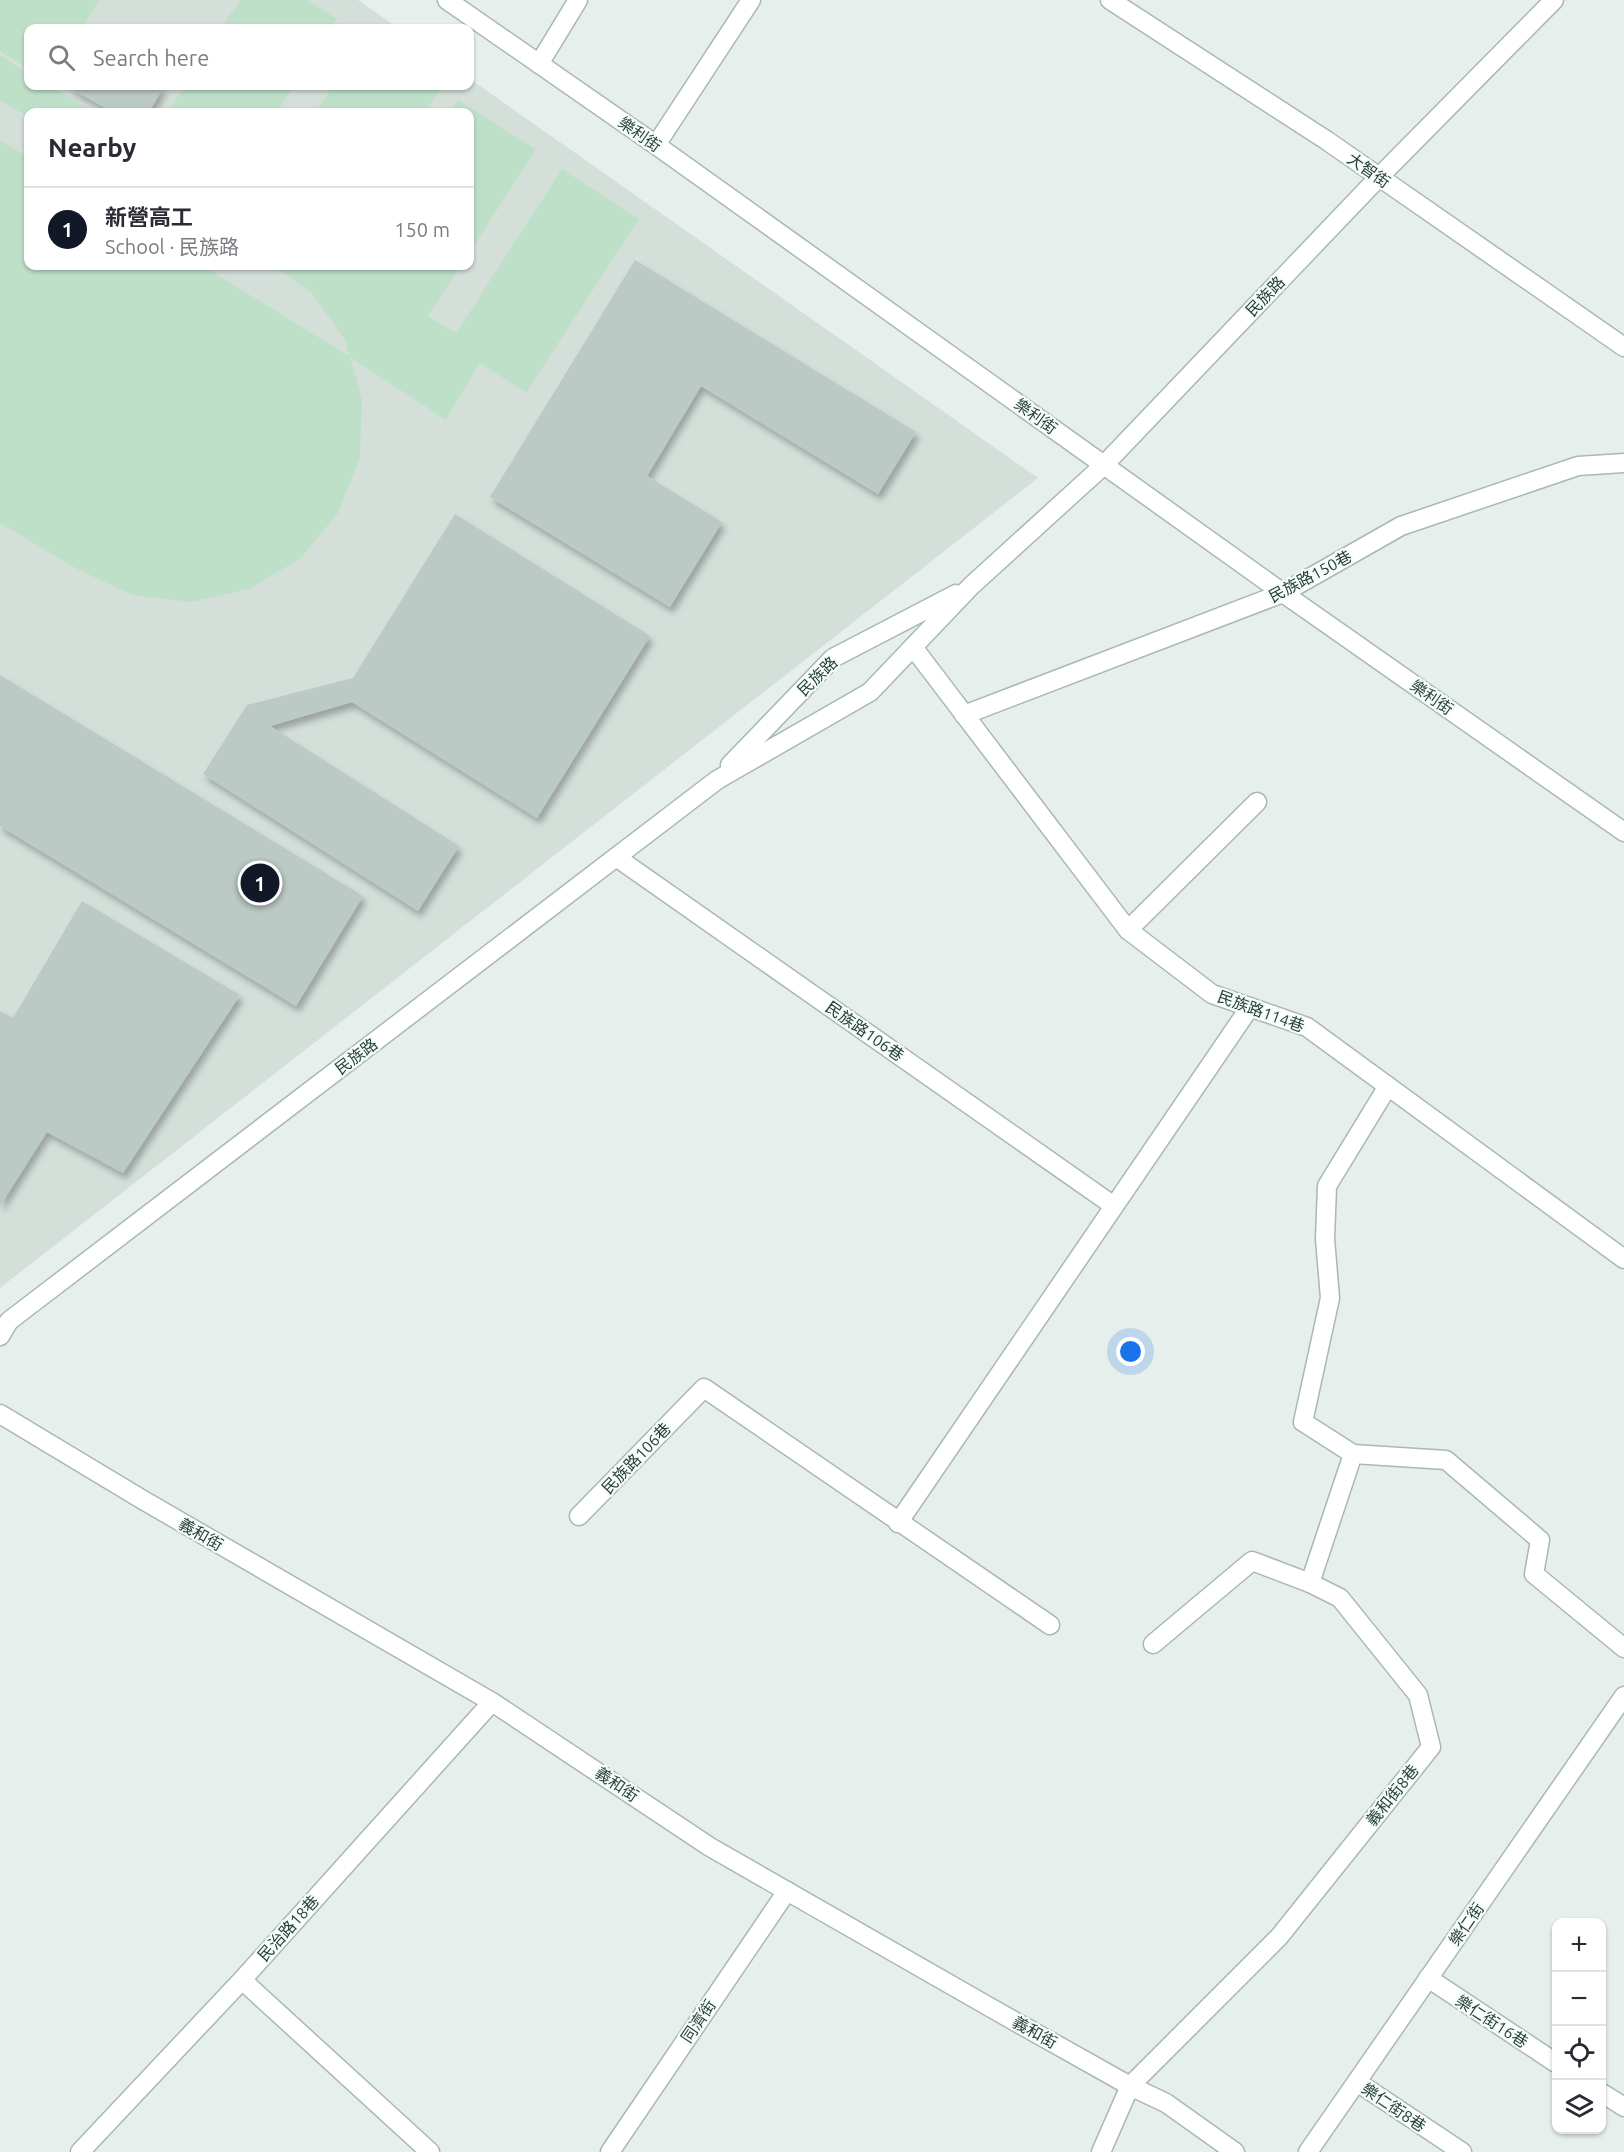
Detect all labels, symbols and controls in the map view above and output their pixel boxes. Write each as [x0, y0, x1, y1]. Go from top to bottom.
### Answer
search box [24, 24, 474, 90]
icon: search [45, 41, 78, 74]
text: Search here [93, 45, 209, 70]
street label: 樂利街 [615, 113, 665, 155]
text: Nearby [48, 133, 136, 162]
street label: 大智街 [1344, 149, 1394, 191]
text: 新營高工 [105, 204, 193, 229]
text: 1 [62, 218, 73, 241]
text: 150 m [394, 218, 450, 241]
text: School · 民族路 [105, 235, 239, 258]
street label: 民族路 [1242, 272, 1288, 320]
street label: 樂利街 [1011, 395, 1061, 437]
street label: 民族路150巷 [1266, 547, 1354, 605]
street label: 民族路 [793, 653, 841, 699]
street label: 樂利街 [1407, 676, 1457, 718]
pin: 1 [240, 860, 280, 906]
street label: 民族路114巷 [1215, 987, 1307, 1035]
street label: 民族路106巷 [823, 998, 907, 1064]
street label: 民族路 [331, 1034, 381, 1078]
your location [1116, 1337, 1145, 1366]
street label: 民族路106巷 [598, 1419, 674, 1497]
street label: 義和街 [176, 1514, 226, 1554]
street label: 義和街8巷 [1362, 1761, 1422, 1829]
street label: 義和街 [592, 1763, 642, 1805]
street label: 民治路18巷 [254, 1891, 322, 1965]
street label: 樂仁街 [1445, 1899, 1487, 1949]
map controls [1552, 1918, 1606, 2134]
button: + [1552, 1918, 1606, 1972]
button: − [1552, 1972, 1606, 2026]
street label: 樂仁街16巷 [1453, 1991, 1531, 2051]
street label: 同濟街 [677, 1996, 719, 2046]
street label: 義和街 [1010, 2012, 1060, 2052]
button: locate [1552, 2026, 1606, 2080]
street label: 樂仁街8巷 [1359, 2079, 1429, 2135]
button: layers [1552, 2080, 1606, 2134]

